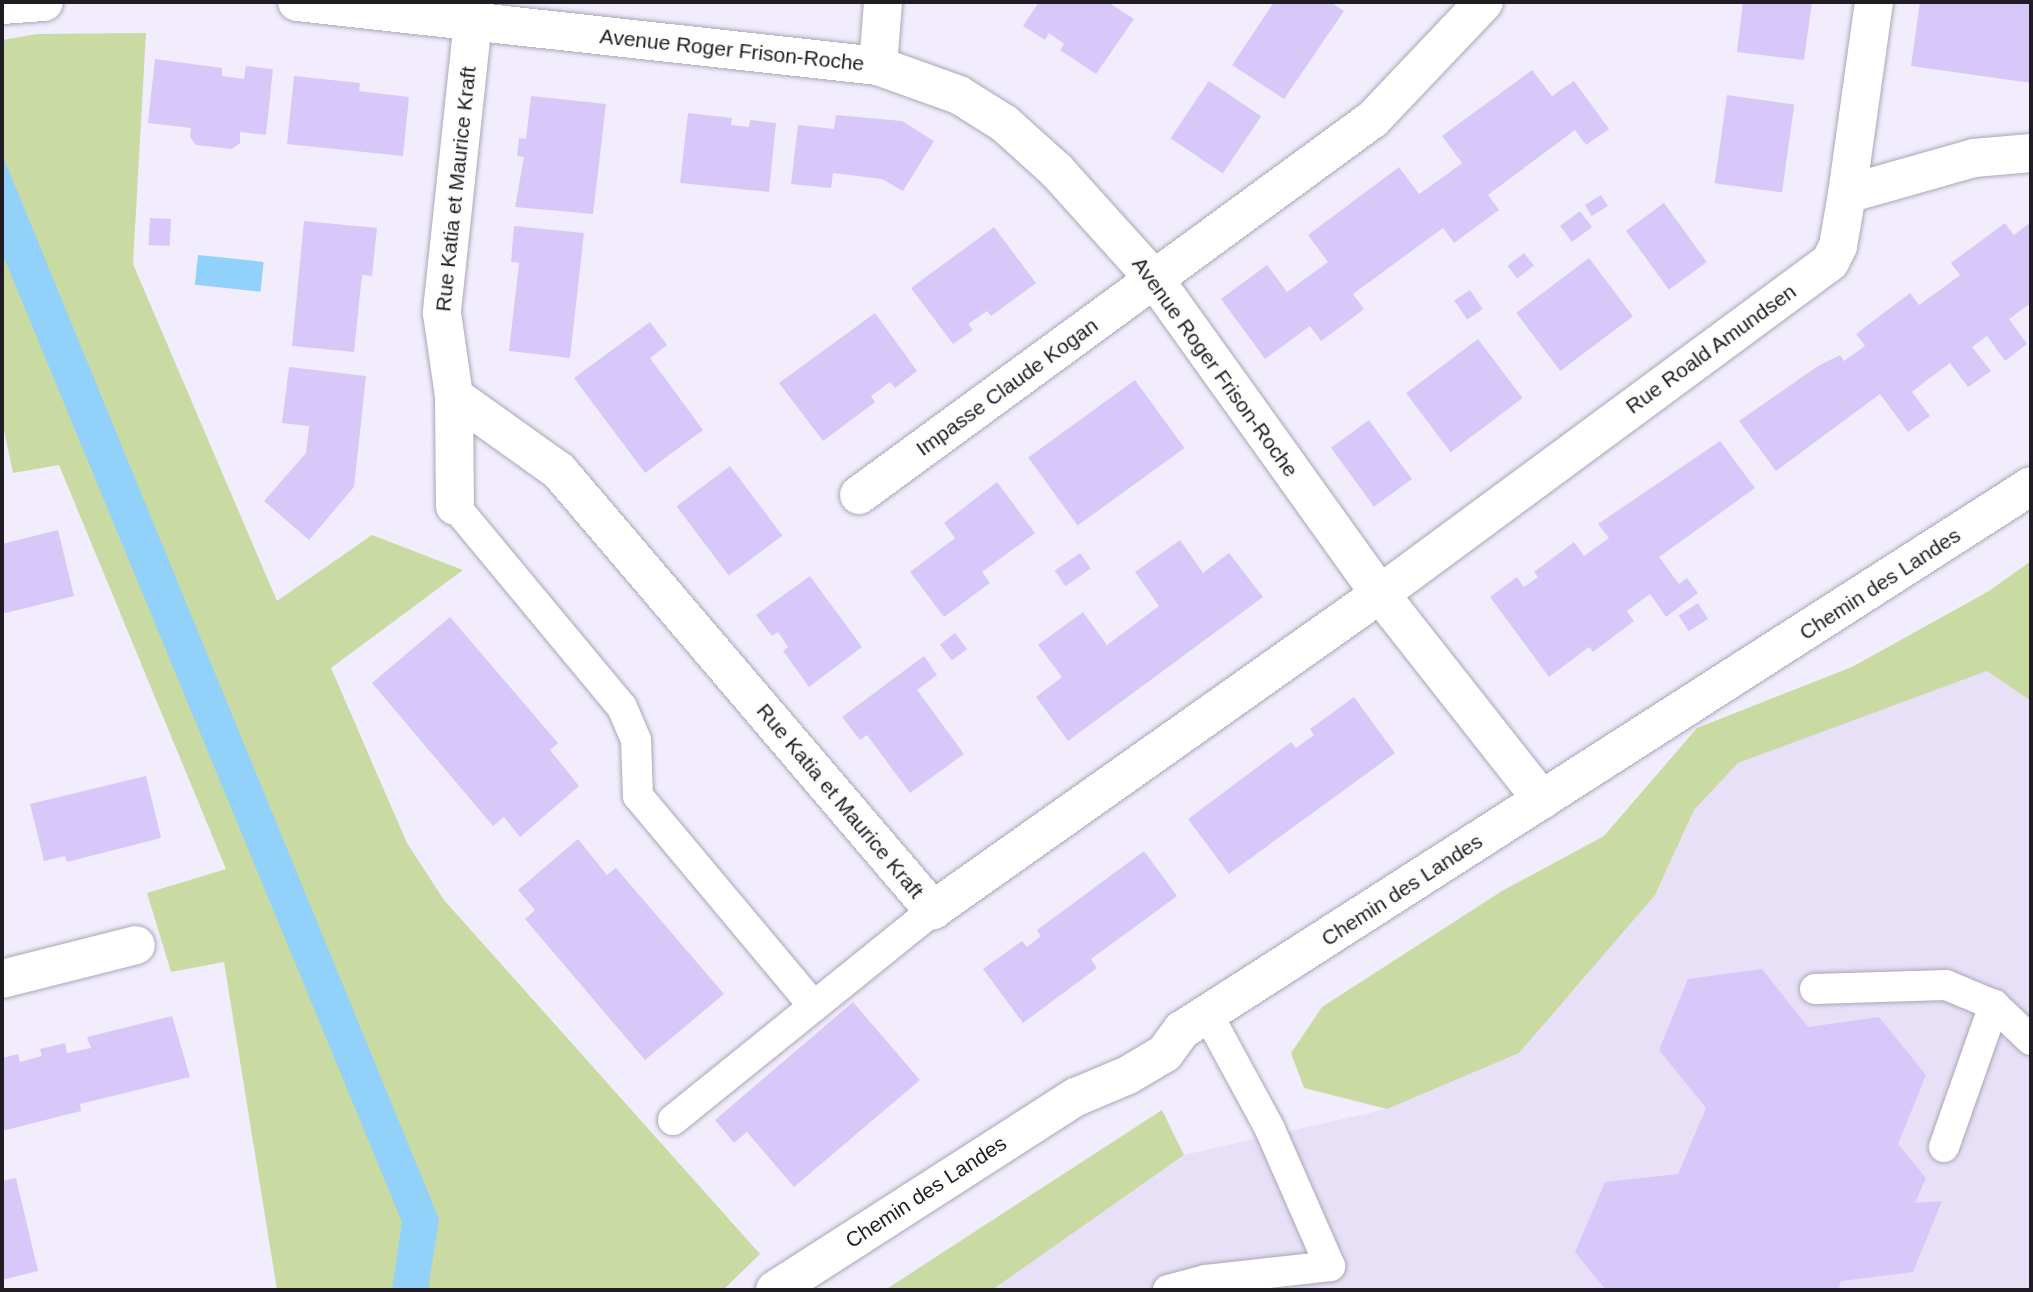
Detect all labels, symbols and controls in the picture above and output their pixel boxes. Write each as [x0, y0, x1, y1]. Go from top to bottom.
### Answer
street label: Avenue Roger Frison-Roche [599, 24, 865, 76]
street label: Rue Katia et Maurice Kraft [431, 65, 481, 313]
street label: Avenue Roger Frison-Roche [1127, 252, 1303, 482]
street label: Rue Roald Amundsen [1620, 278, 1802, 420]
street label: Impasse Claude Kogan [911, 313, 1103, 461]
street label: Chemin des Landes [1795, 523, 1965, 645]
street label: Rue Katia et Maurice Kraft [751, 699, 929, 903]
street label: Chemin des Landes [1317, 829, 1487, 951]
street label: Chemin des Landes [841, 1131, 1011, 1253]

